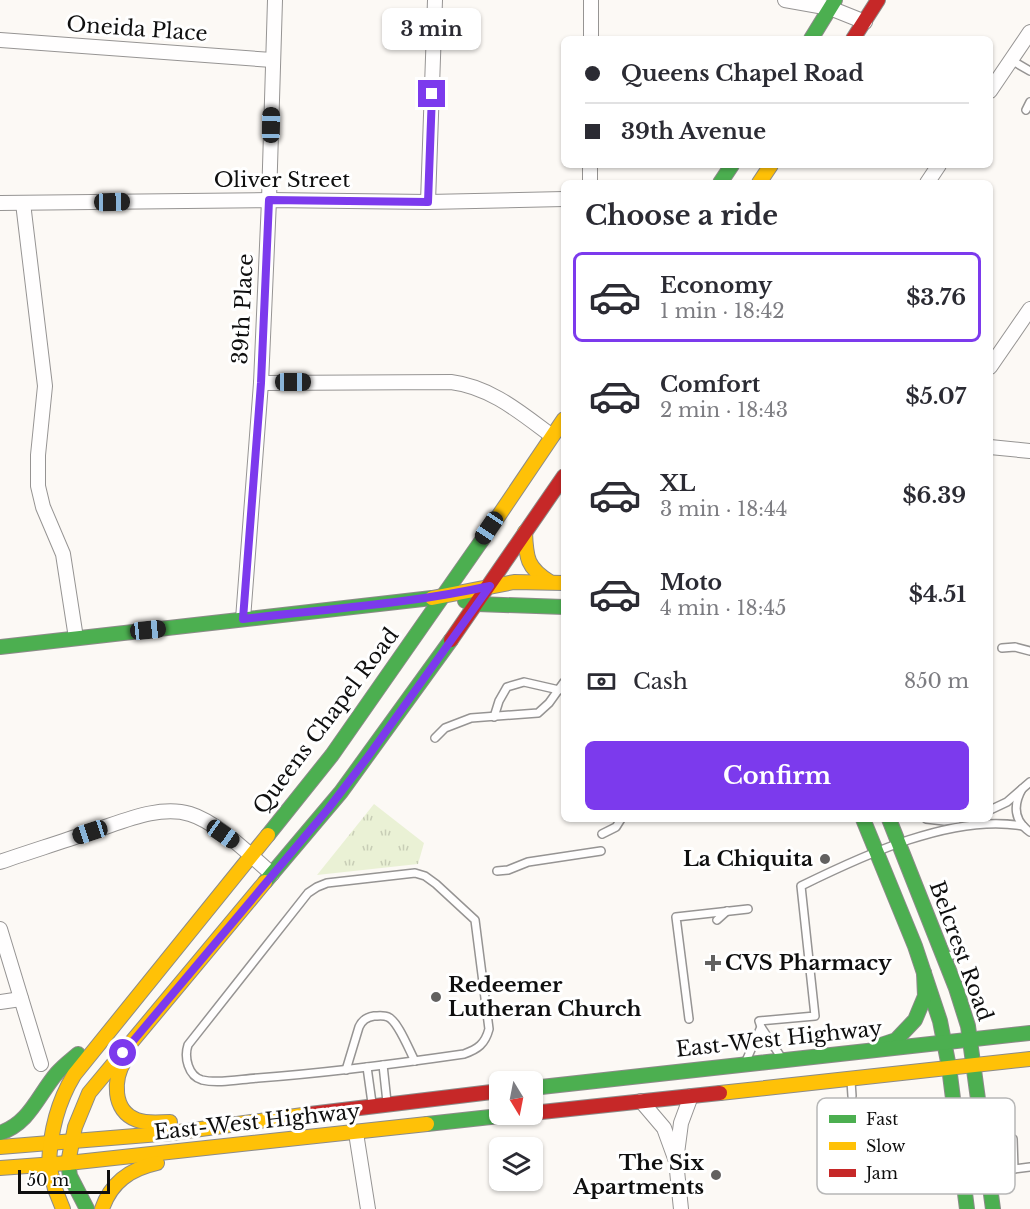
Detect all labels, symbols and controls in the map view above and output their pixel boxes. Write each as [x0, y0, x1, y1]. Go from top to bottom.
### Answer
callout: 3 min [382, 7, 482, 49]
street label: Oneida Place [66, 11, 208, 47]
text: 3 min [401, 17, 462, 41]
text: Queens Chapel Road [621, 60, 864, 87]
route end [418, 80, 445, 107]
car [262, 107, 280, 143]
text: 39th Avenue [621, 118, 766, 145]
street label: Oliver Street [214, 167, 350, 193]
car [94, 193, 130, 211]
text: Choose a ride [585, 199, 778, 232]
street label: 39th Place [227, 253, 259, 365]
icon: car [588, 270, 642, 324]
text: Economy [660, 272, 772, 299]
text: $3.76 [906, 284, 966, 311]
text: 1 min · 18:42 [660, 299, 785, 323]
icon: car [588, 369, 642, 423]
text: Comfort [660, 371, 760, 398]
car [275, 373, 311, 391]
text: $5.07 [905, 383, 966, 410]
text: 2 min · 18:43 [660, 398, 788, 422]
icon: car [588, 468, 642, 522]
text: XL [660, 470, 695, 497]
text: $6.39 [902, 482, 966, 509]
text: 3 min · 18:44 [660, 497, 787, 521]
car [471, 508, 507, 548]
icon: car [588, 567, 642, 621]
text: Moto [660, 569, 722, 596]
text: $4.51 [909, 581, 966, 608]
text: 4 min · 18:45 [660, 596, 786, 620]
car [129, 619, 167, 641]
street label: Queens Chapel Road [248, 623, 404, 819]
icon: cash [585, 665, 618, 698]
text: Cash [633, 668, 688, 695]
text: 850 m [904, 669, 969, 693]
button: Confirm [585, 741, 969, 810]
car [203, 816, 243, 852]
car [70, 818, 110, 846]
place label: La Chiquita [683, 846, 813, 872]
marker: La Chiquita [818, 852, 832, 866]
street label: Belcrest Road [924, 877, 998, 1025]
place label: CVS Pharmacy [725, 950, 892, 976]
marker: CVS Pharmacy [706, 956, 720, 970]
place label: Redeemer Lutheran Church [448, 972, 642, 1022]
marker: Redeemer Lutheran Church [429, 990, 443, 1004]
street label: East-West Highway [675, 1015, 884, 1063]
route start [109, 1039, 136, 1066]
north arrow [489, 1071, 543, 1125]
map controls [489, 1071, 543, 1191]
street label: East-West Highway [153, 1098, 362, 1146]
legend [817, 1098, 1015, 1194]
text: Fast [866, 1109, 898, 1129]
text: Slow [866, 1136, 906, 1156]
button: layers [489, 1137, 543, 1191]
place label: The Six Apartments [572, 1150, 704, 1200]
text: Jam [864, 1163, 898, 1183]
scale bar [18, 1167, 110, 1194]
marker: The Six Apartments [709, 1168, 723, 1182]
text: 50 m [27, 1170, 69, 1190]

